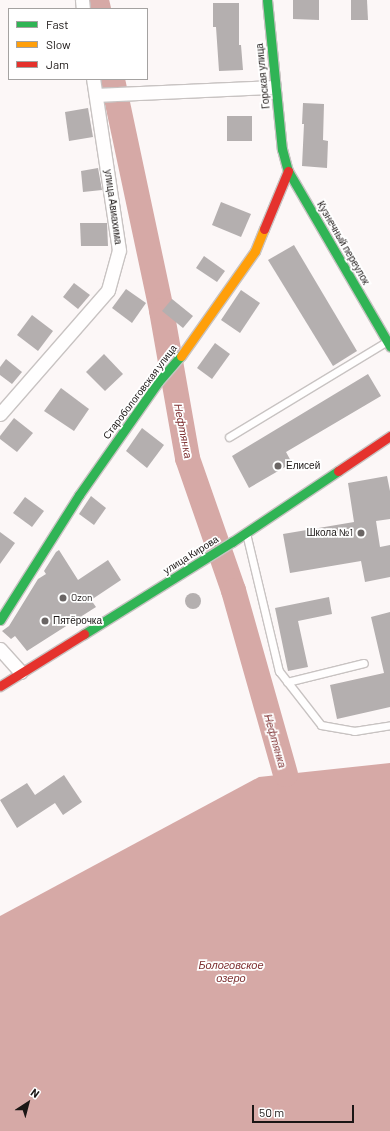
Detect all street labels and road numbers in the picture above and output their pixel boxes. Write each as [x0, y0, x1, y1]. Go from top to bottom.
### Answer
street label: Горская улица [254, 43, 272, 109]
street label: улица Авиахима [102, 169, 124, 245]
street label: Кузнечный переулок [314, 199, 372, 287]
street label: Старобологовская улица [101, 342, 179, 442]
street label: улица Кирова [161, 533, 221, 577]

